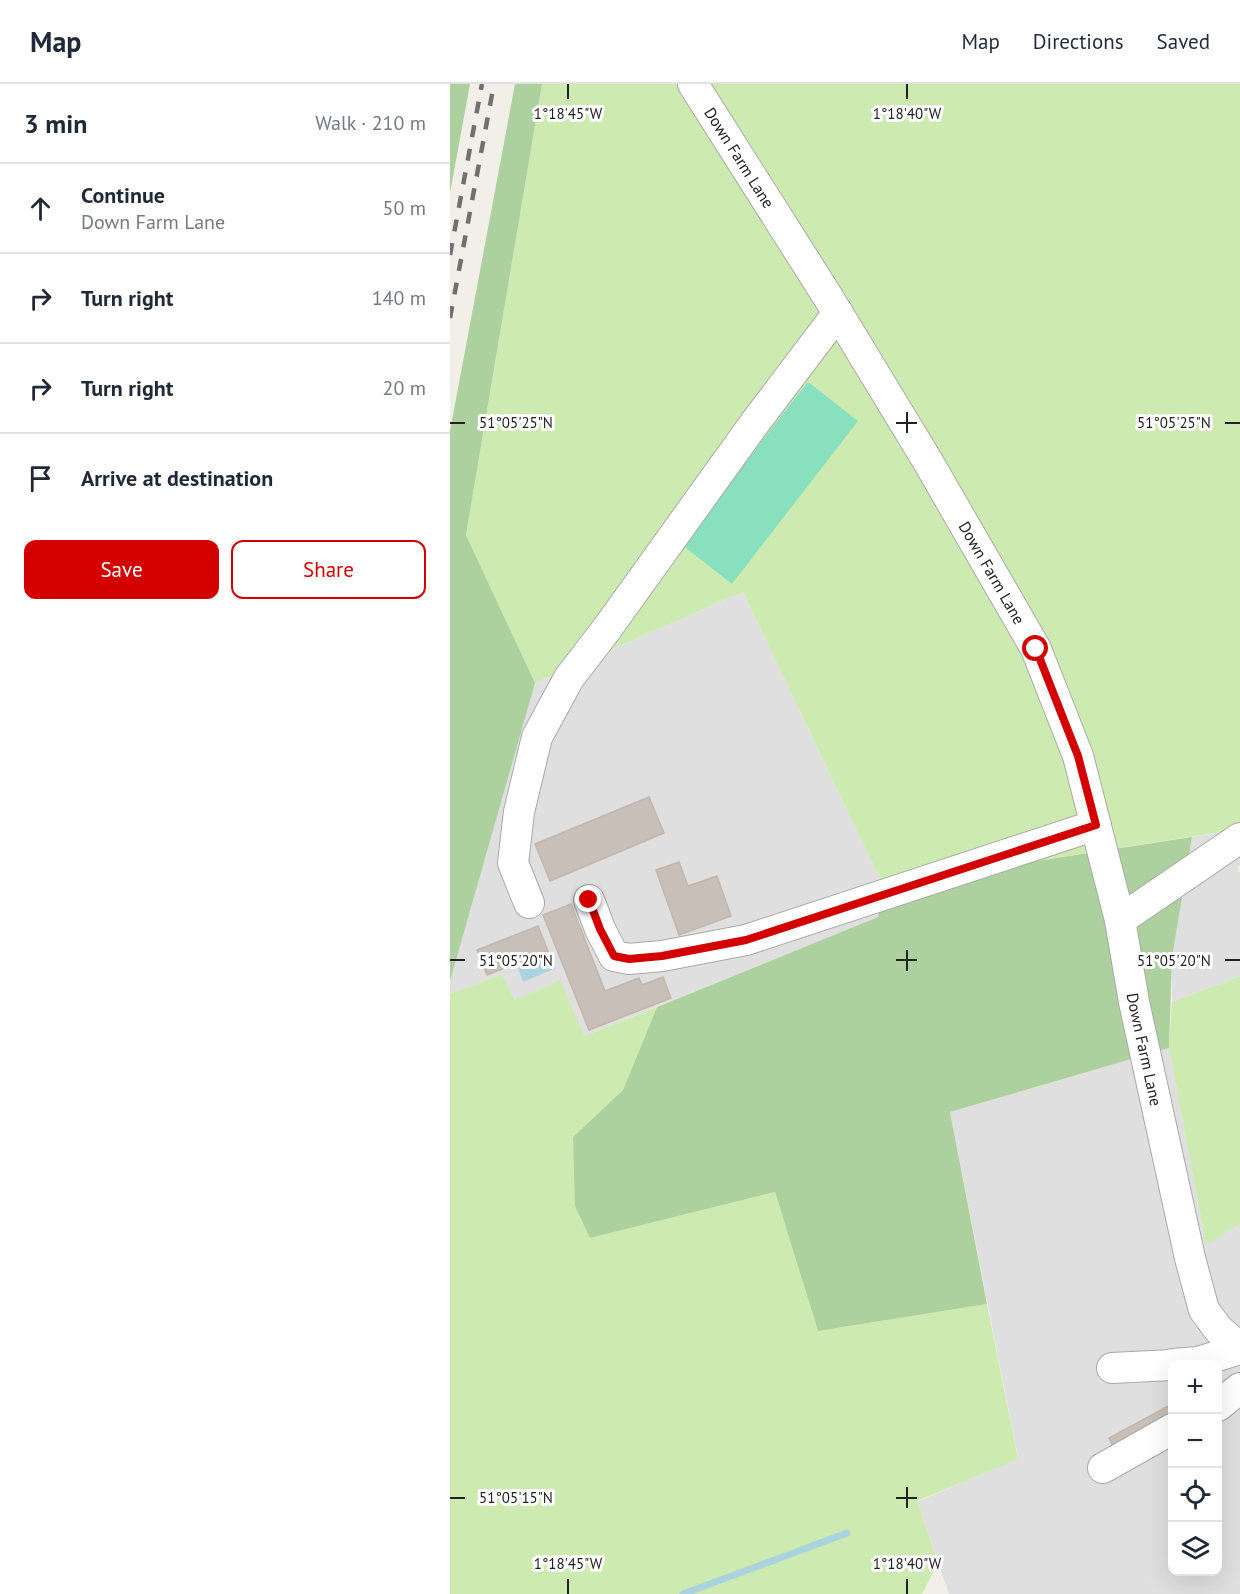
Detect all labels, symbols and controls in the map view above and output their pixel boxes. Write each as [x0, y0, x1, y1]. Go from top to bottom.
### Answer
text: Map [30, 23, 81, 60]
text: Map [961, 28, 1000, 55]
text: Directions [1033, 28, 1124, 55]
text: Saved [1157, 28, 1210, 55]
street label: Down Farm Lane [700, 103, 779, 212]
text: 1°18'45"W [534, 104, 603, 123]
text: 1°18'40"W [873, 104, 942, 123]
text: 3 min [24, 107, 87, 140]
text: Walk · 210 m [315, 110, 426, 136]
text: Continue [81, 181, 165, 209]
icon: ahead [24, 192, 57, 225]
text: 50 m [383, 195, 426, 221]
text: Down Farm Lane [81, 209, 225, 235]
icon: right [24, 282, 57, 315]
text: Turn right [81, 284, 173, 312]
text: 140 m [372, 285, 426, 311]
icon: right [24, 372, 57, 405]
text: Turn right [81, 374, 173, 402]
text: 20 m [383, 375, 426, 401]
text: 51°05'25"N [479, 413, 553, 432]
text: 51°05'25"N [1137, 413, 1211, 432]
icon: arrive [24, 462, 57, 495]
text: Arrive at destination [81, 464, 273, 492]
street label: Down Farm Lane [955, 518, 1030, 628]
button: Save [24, 540, 219, 599]
button: Share [231, 540, 426, 599]
route start [1022, 635, 1048, 661]
route end [575, 886, 601, 912]
text: 51°05'20"N [479, 951, 553, 970]
text: 51°05'20"N [1137, 951, 1211, 970]
street label: Down Farm Lane [1123, 991, 1166, 1108]
map controls [1168, 1360, 1222, 1576]
button: + [1168, 1360, 1222, 1414]
button: − [1168, 1414, 1222, 1468]
button: locate [1168, 1468, 1222, 1522]
text: 51°05'15"N [479, 1488, 553, 1507]
button: layers [1168, 1522, 1222, 1576]
text: 1°18'45"W [534, 1554, 603, 1573]
text: 1°18'40"W [873, 1554, 942, 1573]

